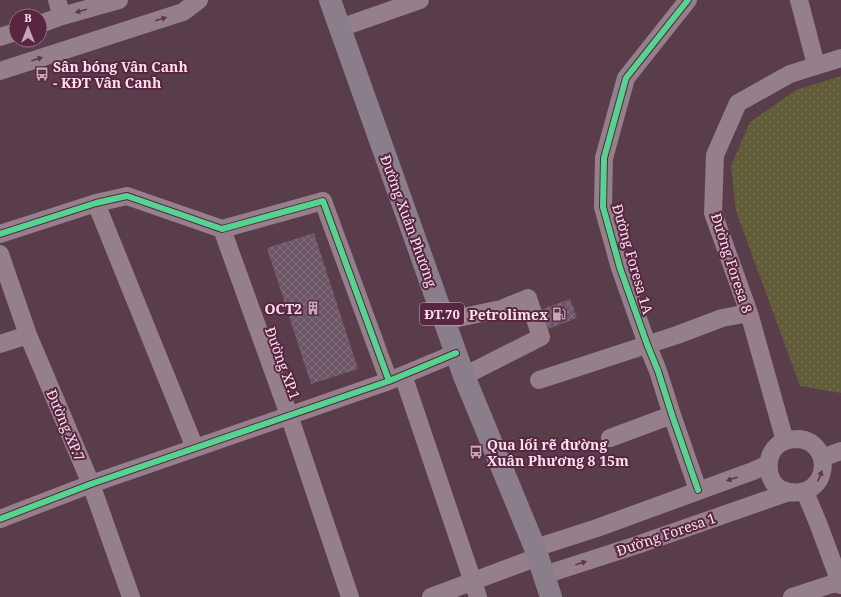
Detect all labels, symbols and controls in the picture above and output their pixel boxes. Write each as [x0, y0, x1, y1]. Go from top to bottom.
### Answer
north arrow [8, 8, 48, 48]
one-way arrow [75, 8, 87, 14]
text: B [24, 10, 32, 25]
one-way arrow [155, 16, 167, 22]
one-way arrow [31, 56, 43, 62]
place label: Sân bóng Vân Canh - KĐT Vân Canh [53, 57, 188, 92]
bus stop icon: Sân bóng Vân Canh - KĐT Vân Canh [34, 66, 50, 82]
street label: Đường Xuân Phương [376, 152, 442, 290]
street label: Đường Foresa 1A [608, 202, 658, 317]
street label: Đường Foresa 8 [707, 211, 757, 316]
place label: OCT2 [265, 299, 302, 318]
building icon: OCT2 [305, 300, 321, 316]
road number: ĐT.70 [420, 303, 464, 325]
place label: Petrolimex [469, 305, 548, 324]
fuel station icon: Petrolimex [551, 306, 567, 322]
street label: Đường XP.1 [261, 324, 305, 402]
street label: Đường XP.7 [42, 386, 90, 464]
place label: Qua lối rẽ đường Xuân Phương 8 15m [487, 435, 629, 470]
bus stop icon: Qua lối rẽ đường Xuân Phương 8 15m [468, 444, 484, 460]
one-way arrow [817, 470, 823, 482]
one-way arrow [726, 476, 738, 482]
street label: Đường Foresa 1 [614, 508, 718, 560]
one-way arrow [575, 560, 587, 566]

